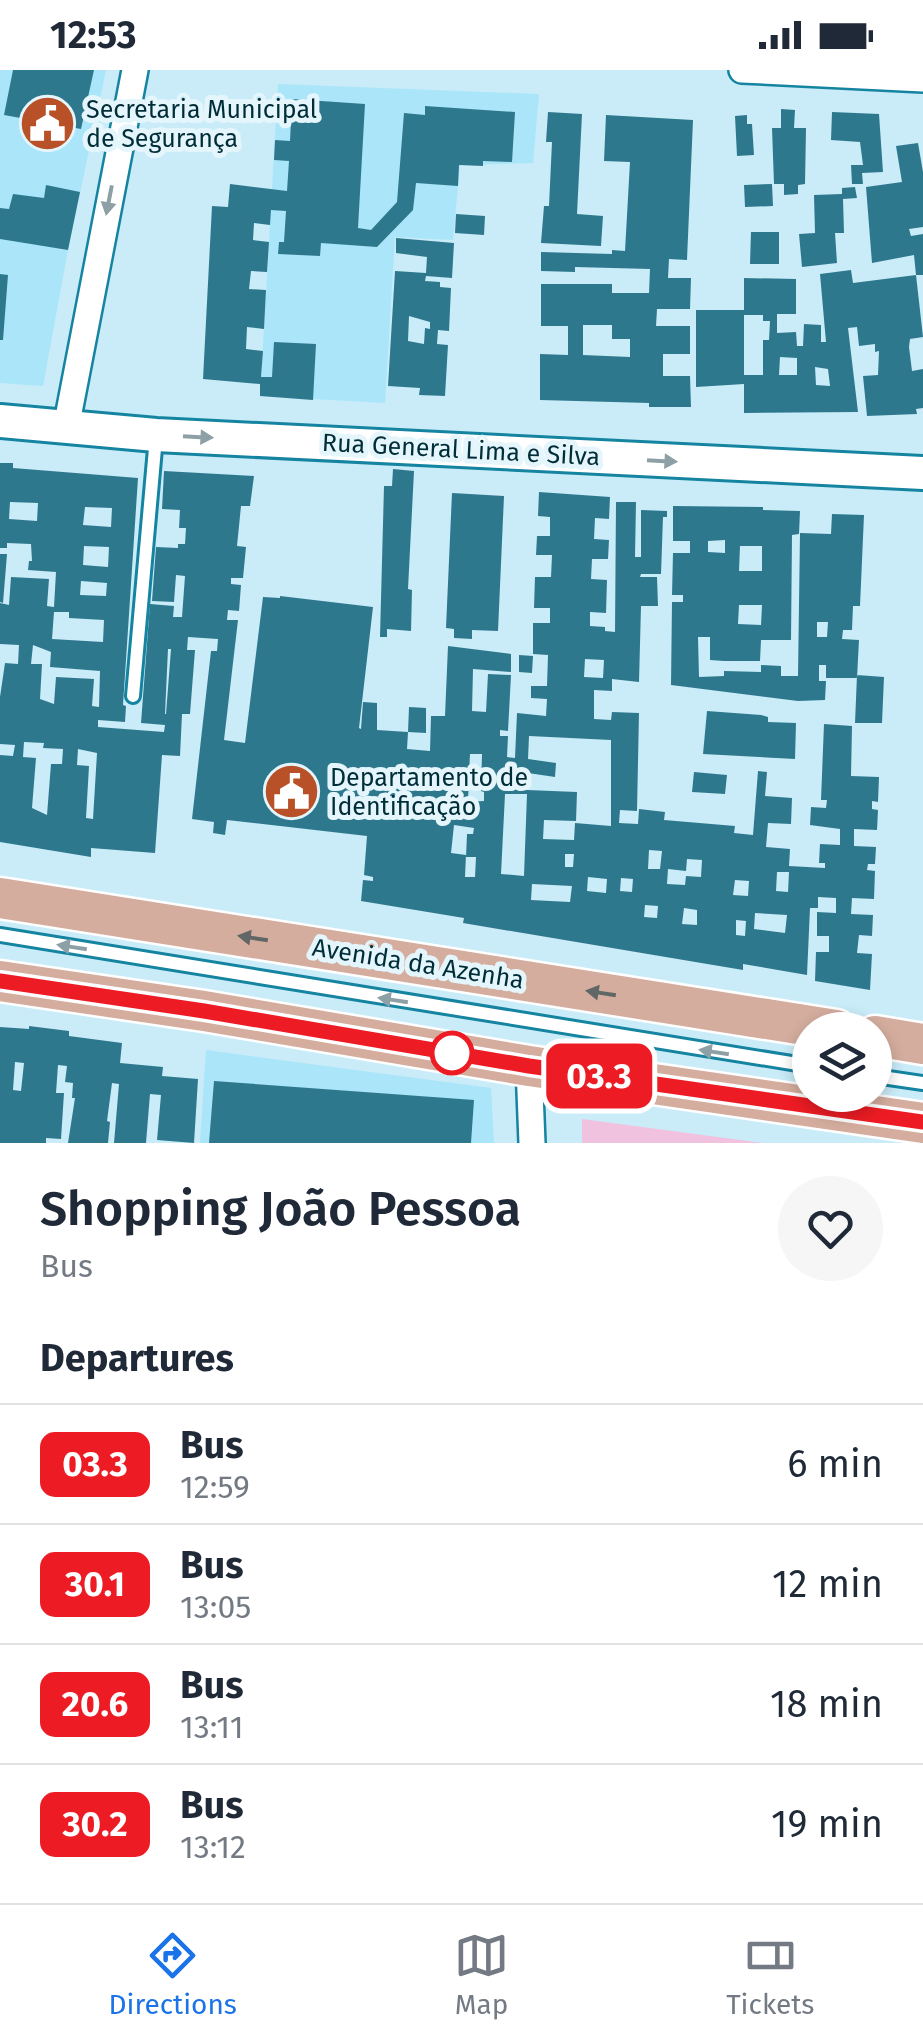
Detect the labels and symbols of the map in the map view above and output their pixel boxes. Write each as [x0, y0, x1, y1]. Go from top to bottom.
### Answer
public building icon: Secretaria Municipal de Segurança [17, 94, 77, 154]
place label: Secretaria Municipal de Segurança [86, 95, 317, 154]
one-way arrow [101, 185, 117, 216]
street label: Rua General Lima e Silva [321, 428, 601, 472]
one-way arrow [183, 429, 214, 445]
one-way arrow [647, 453, 679, 469]
public building icon: Departamento de Identificação [261, 762, 321, 822]
place label: Departamento de Identificação [330, 763, 528, 822]
one-way arrow [236, 930, 268, 946]
street label: Avenida da Azenha [310, 932, 526, 996]
one-way arrow [56, 939, 87, 954]
one-way arrow [585, 985, 616, 1000]
one-way arrow [377, 991, 408, 1007]
unlabelled marker [431, 1032, 473, 1074]
one-way arrow [697, 1043, 729, 1059]
line badge: 03.3 [529, 1044, 669, 1108]

